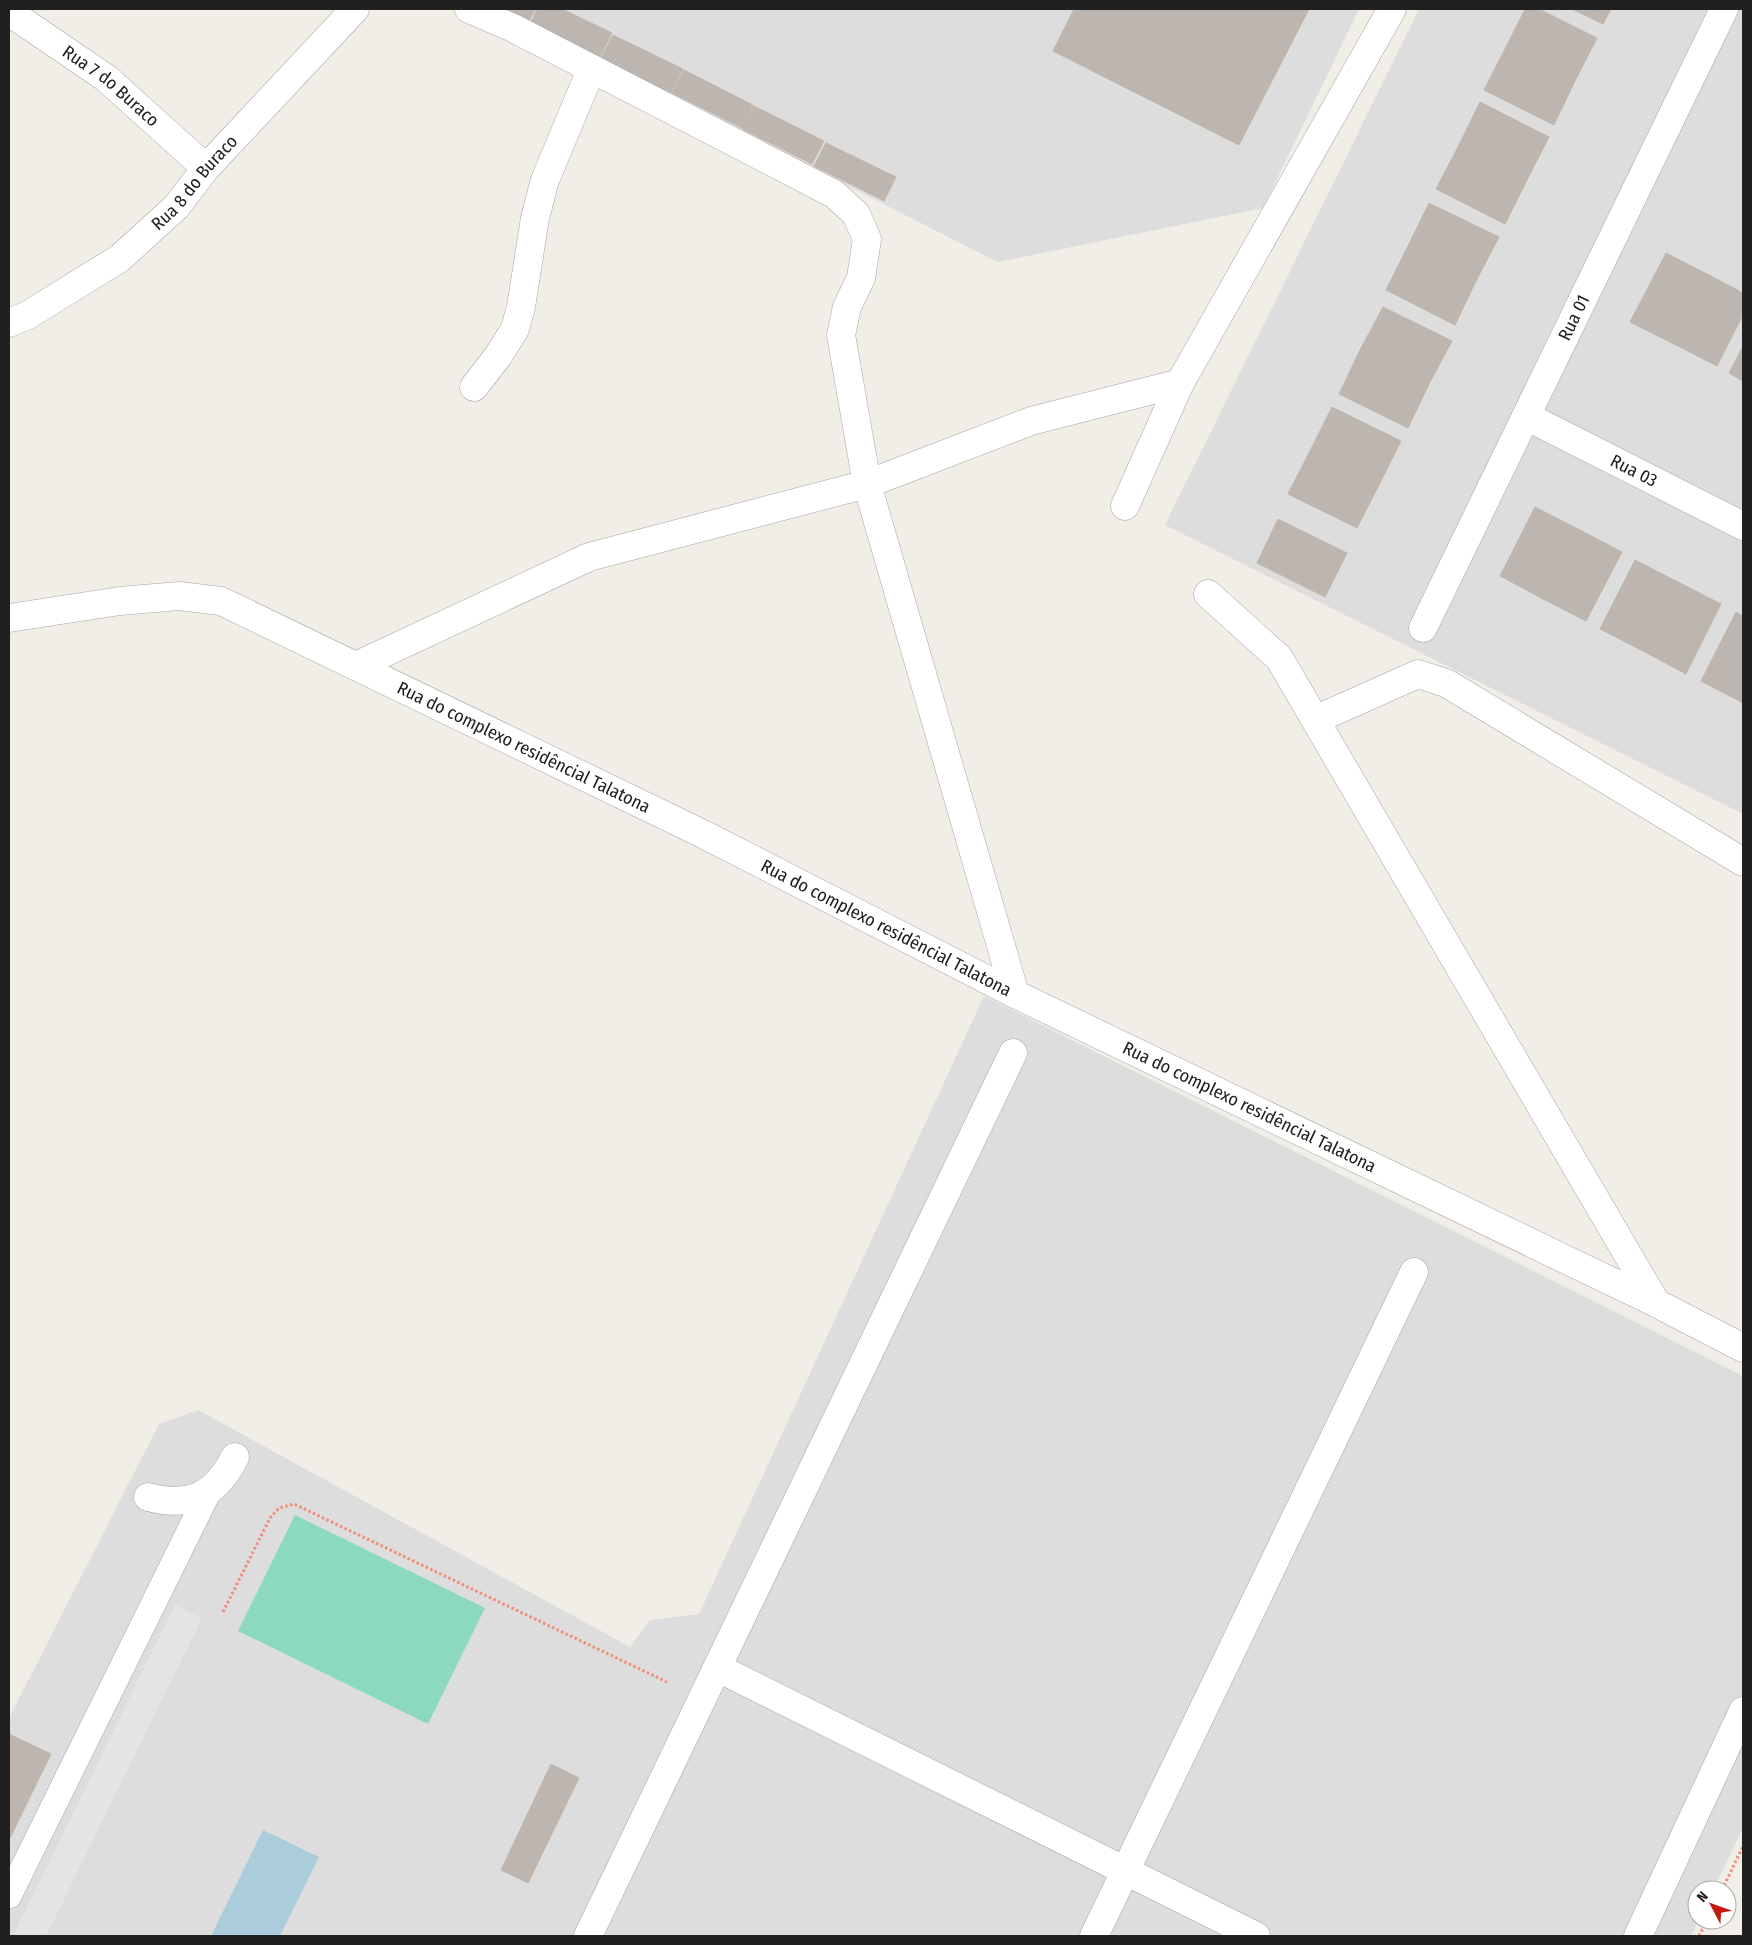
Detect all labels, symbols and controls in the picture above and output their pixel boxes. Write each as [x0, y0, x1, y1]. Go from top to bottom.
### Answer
street label: Rua 7 do Buraco [58, 41, 164, 131]
street label: Rua 8 do Buraco [147, 131, 242, 235]
street label: Rua 01 [1553, 291, 1594, 344]
street label: Rua 03 [1607, 450, 1661, 492]
street label: Rua do complexo residêncial Talatona [393, 677, 654, 818]
street label: Rua do complexo residêncial Talatona [757, 855, 1015, 1001]
street label: Rua do complexo residêncial Talatona [1119, 1037, 1380, 1177]
north arrow [1687, 1880, 1737, 1930]
text: N [1693, 1888, 1712, 1906]

